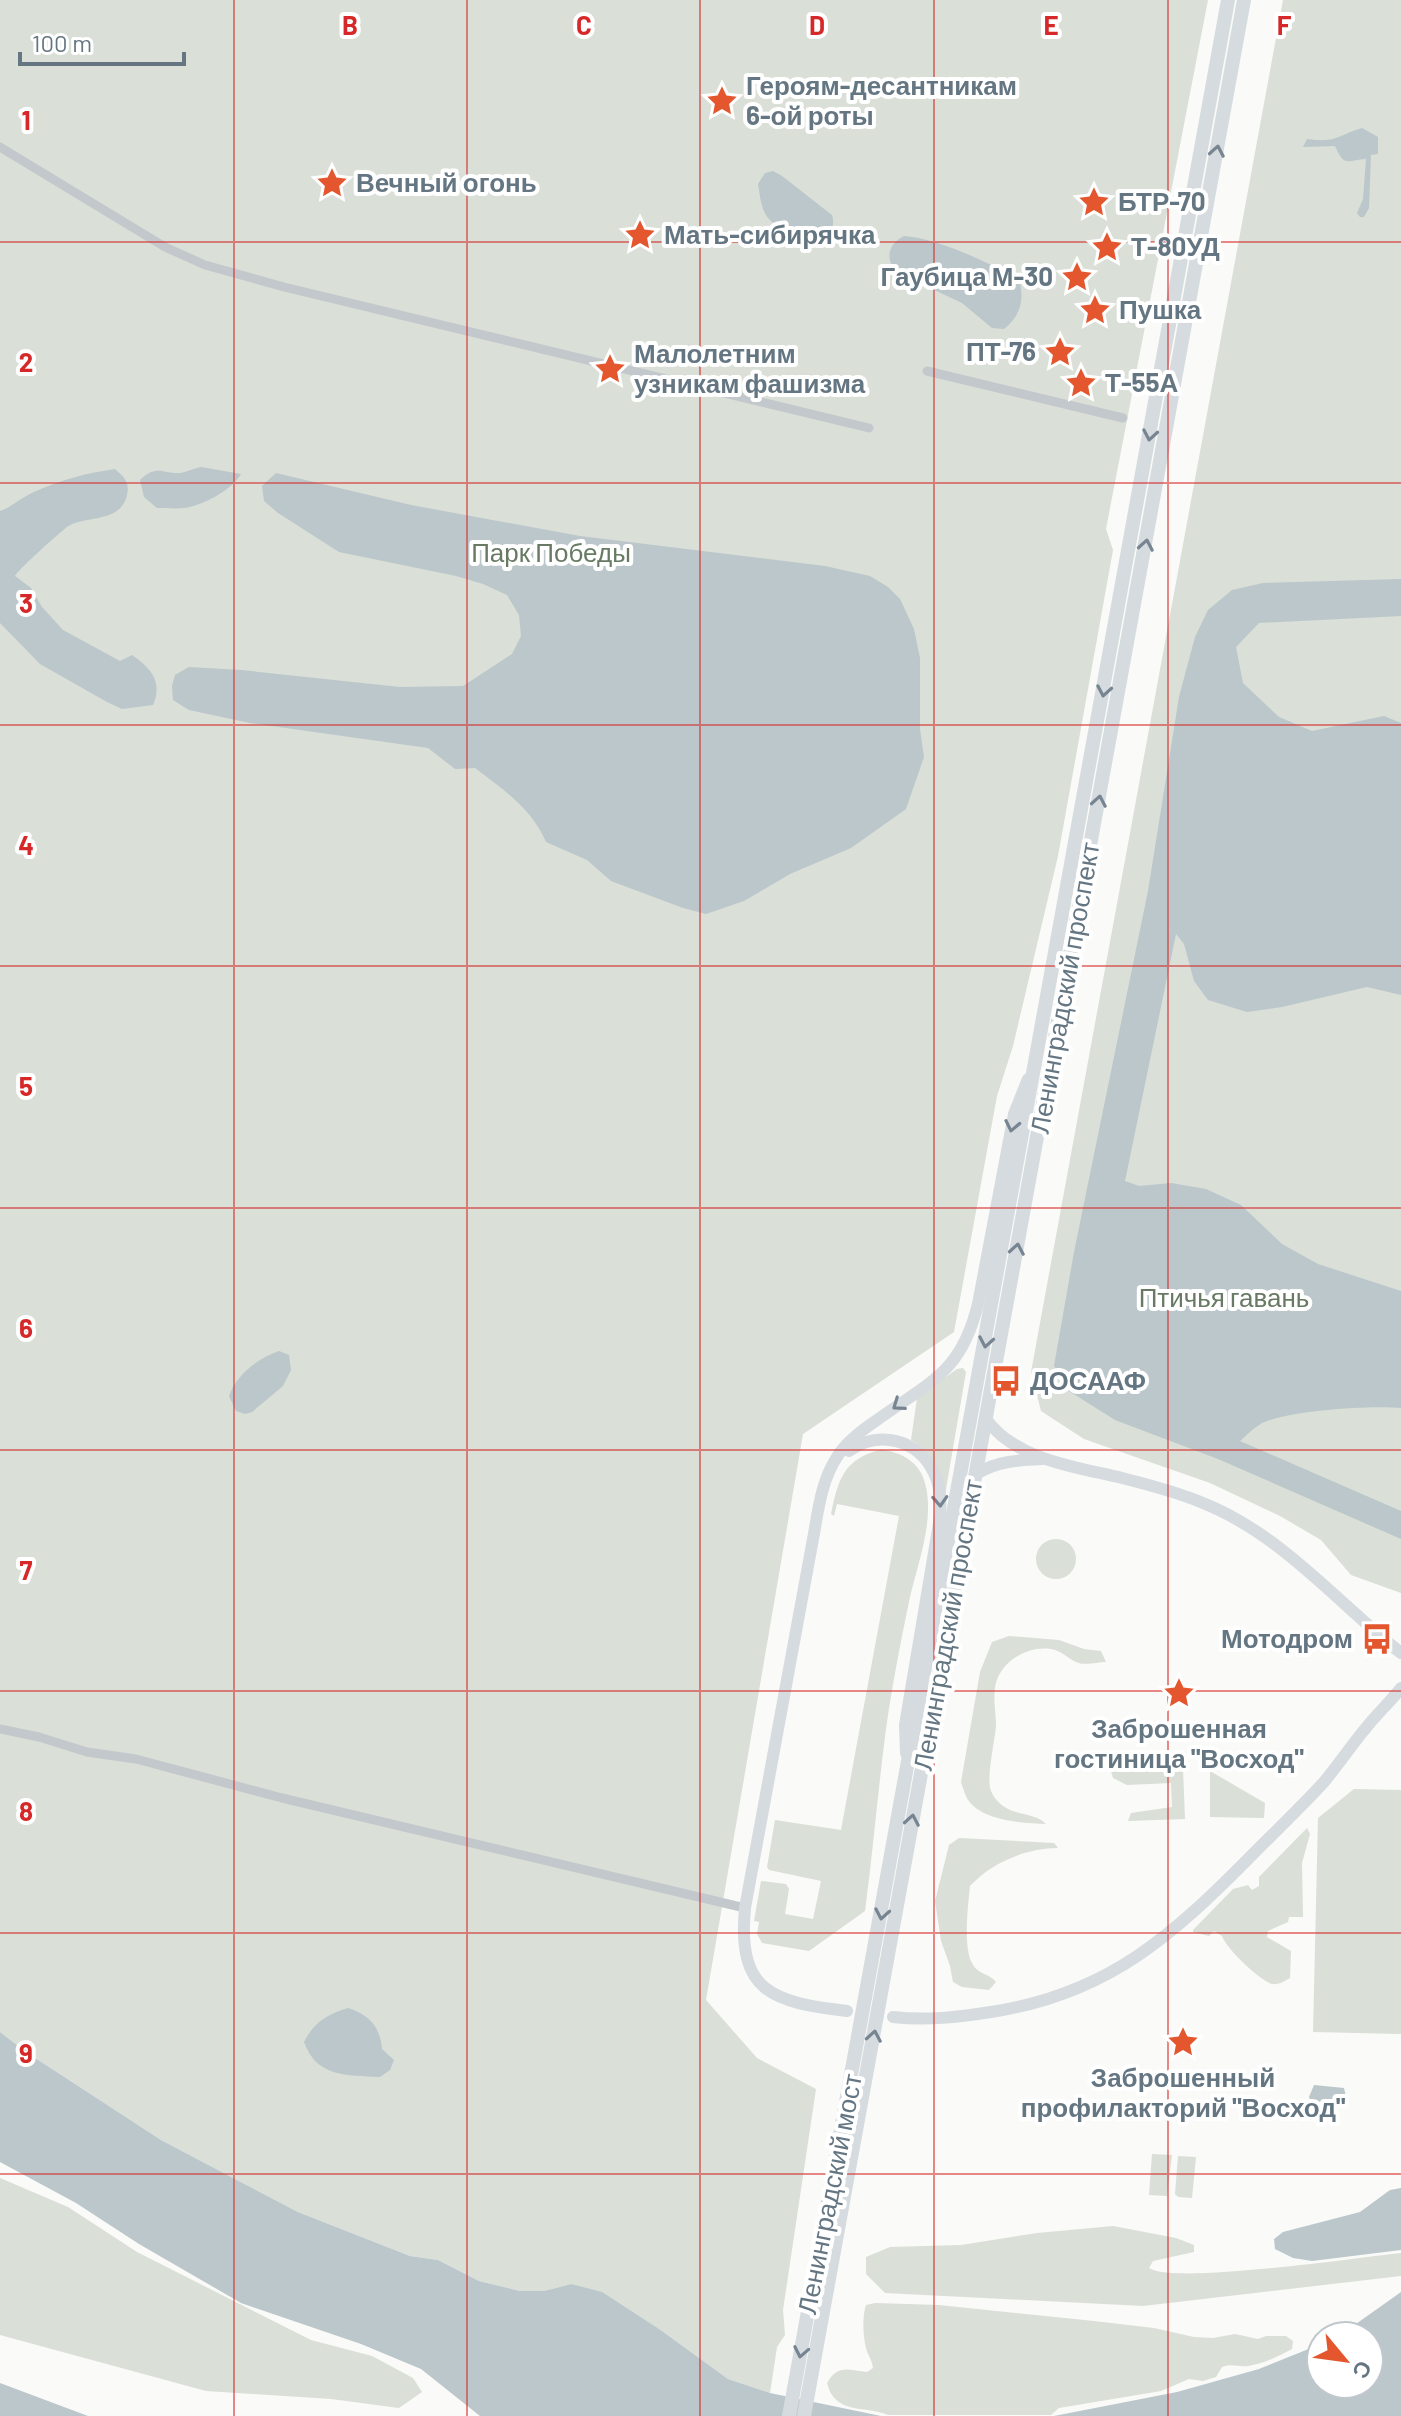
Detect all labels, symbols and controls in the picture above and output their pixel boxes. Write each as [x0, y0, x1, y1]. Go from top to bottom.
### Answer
text: B [342, 9, 358, 40]
text: C [576, 9, 592, 40]
text: D [809, 9, 825, 40]
text: E [1043, 9, 1059, 40]
text: F [1277, 9, 1292, 40]
scale bar [20, 16, 184, 66]
text: 100 m [32, 28, 92, 57]
place label: Героям-десантникам 6-ой роты [746, 69, 1017, 130]
place icon: Героям-десантникам 6-ой роты [705, 84, 739, 118]
text: 1 [21, 104, 31, 135]
one-way arrow [1207, 144, 1224, 158]
place icon: Вечный огонь [315, 166, 349, 200]
place label: Вечный огонь [356, 166, 537, 197]
place icon: БТР-70 [1077, 185, 1111, 219]
place label: БТР-70 [1118, 185, 1206, 216]
place icon: Мать-сибирячка [623, 218, 657, 252]
place label: Мать-сибирячка [664, 218, 876, 249]
place icon: Т-80УД [1090, 230, 1124, 264]
place label: Т-80УД [1131, 230, 1220, 261]
place label: Гаубица М-30 [881, 260, 1053, 291]
place icon: Гаубица М-30 [1060, 260, 1094, 294]
place icon: Пушка [1078, 293, 1112, 327]
place label: Пушка [1119, 293, 1202, 324]
place label: ПТ-76 [966, 335, 1036, 366]
place icon: ПТ-76 [1043, 335, 1077, 369]
place label: Малолетним узникам фашизма [634, 337, 866, 398]
text: 2 [19, 346, 33, 377]
place icon: Малолетним узникам фашизма [593, 352, 627, 386]
place icon: Т-55А [1064, 366, 1098, 400]
place label: Т-55А [1105, 366, 1179, 397]
one-way arrow [1143, 428, 1160, 442]
park label: Парк Победы [471, 536, 631, 567]
one-way arrow [1136, 538, 1153, 552]
text: 3 [19, 587, 33, 618]
one-way arrow [1096, 684, 1113, 698]
one-way arrow [1089, 794, 1106, 807]
text: 4 [18, 829, 34, 860]
street label: Ленинградский проспект [1023, 840, 1104, 1136]
text: 5 [19, 1070, 33, 1101]
one-way arrow [1005, 1119, 1022, 1132]
one-way arrow [1008, 1242, 1025, 1256]
park label: Птичья гавань [1139, 1281, 1309, 1312]
text: 6 [19, 1312, 33, 1343]
one-way arrow [978, 1336, 995, 1349]
bus stop icon: ДОСААФ [989, 1364, 1023, 1398]
place label: ДОСААФ [1030, 1364, 1146, 1395]
one-way arrow [892, 1395, 907, 1410]
street label: Ленинградский проспект [906, 1477, 987, 1773]
one-way arrow [931, 1495, 948, 1508]
text: 7 [20, 1554, 33, 1585]
place label: Мотодром [1221, 1622, 1353, 1653]
bus stop icon: Мотодром [1360, 1622, 1394, 1656]
place icon: Заброшенная гостиница "Восход" [1162, 1676, 1196, 1710]
place label: Заброшенная гостиница "Восход" [1054, 1712, 1305, 1773]
text: 8 [19, 1795, 33, 1826]
one-way arrow [903, 1814, 920, 1827]
one-way arrow [875, 1907, 892, 1921]
place icon: Заброшенный профилакторий "Восход" [1166, 2025, 1200, 2059]
one-way arrow [864, 2030, 881, 2043]
text: 9 [19, 2037, 33, 2068]
place label: Заброшенный профилакторий "Восход" [1021, 2061, 1346, 2122]
street label: Ленинградский мост [790, 2071, 867, 2317]
north arrow [1305, 2320, 1385, 2400]
one-way arrow [793, 2346, 810, 2359]
text: С [1348, 2357, 1379, 2384]

